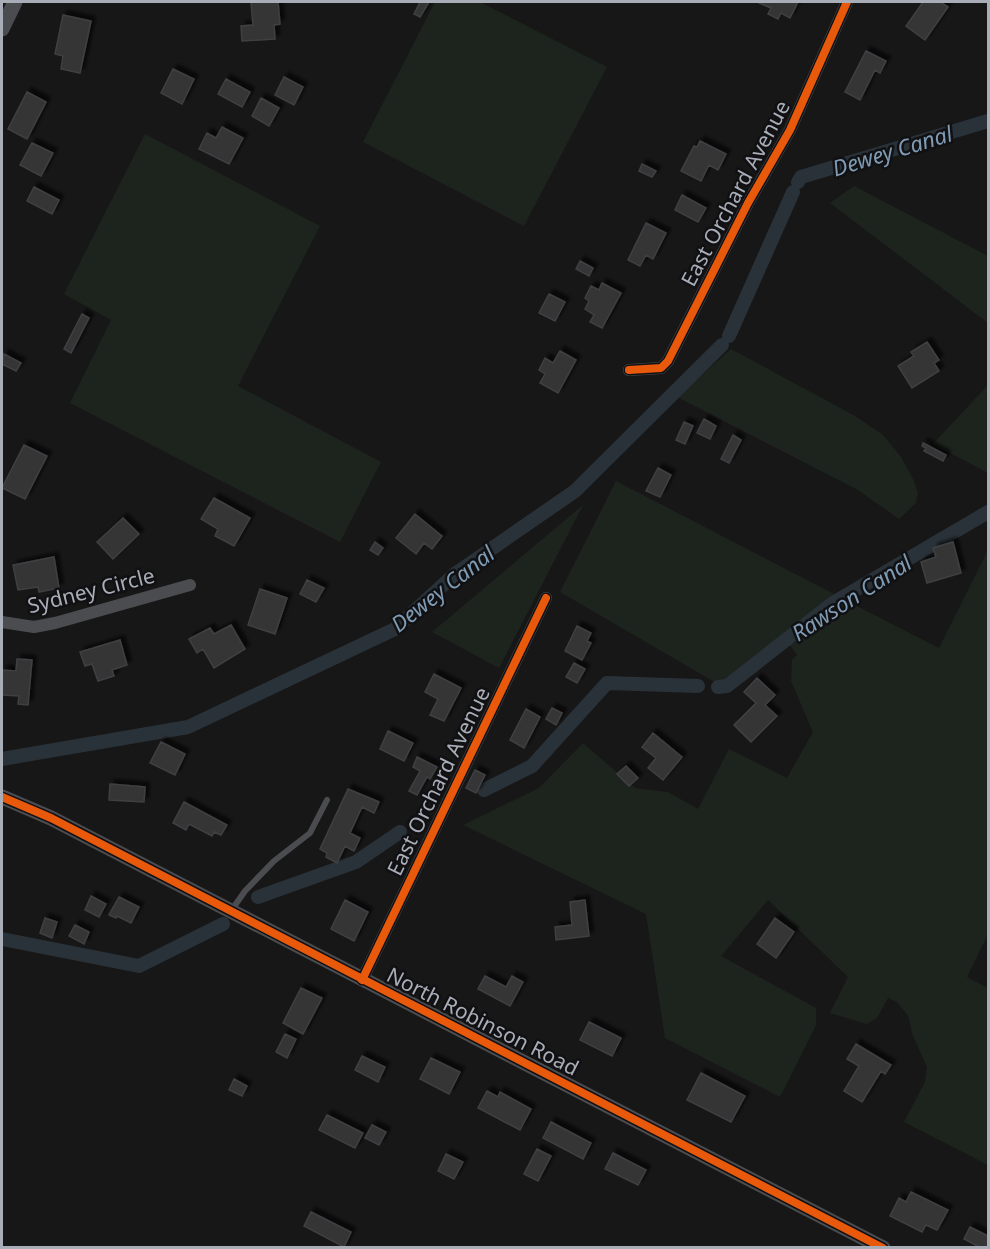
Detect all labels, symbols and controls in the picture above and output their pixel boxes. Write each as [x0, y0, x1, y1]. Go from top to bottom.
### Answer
street label: East Orchard Avenue [674, 95, 796, 291]
water label: Dewey Canal [828, 117, 957, 182]
water label: Dewey Canal [384, 537, 501, 638]
water label: Rawson Canal [785, 546, 918, 647]
street label: Sydney Circle [25, 561, 157, 619]
street label: East Orchard Avenue [380, 682, 496, 880]
street label: North Robinson Road [382, 960, 584, 1082]

